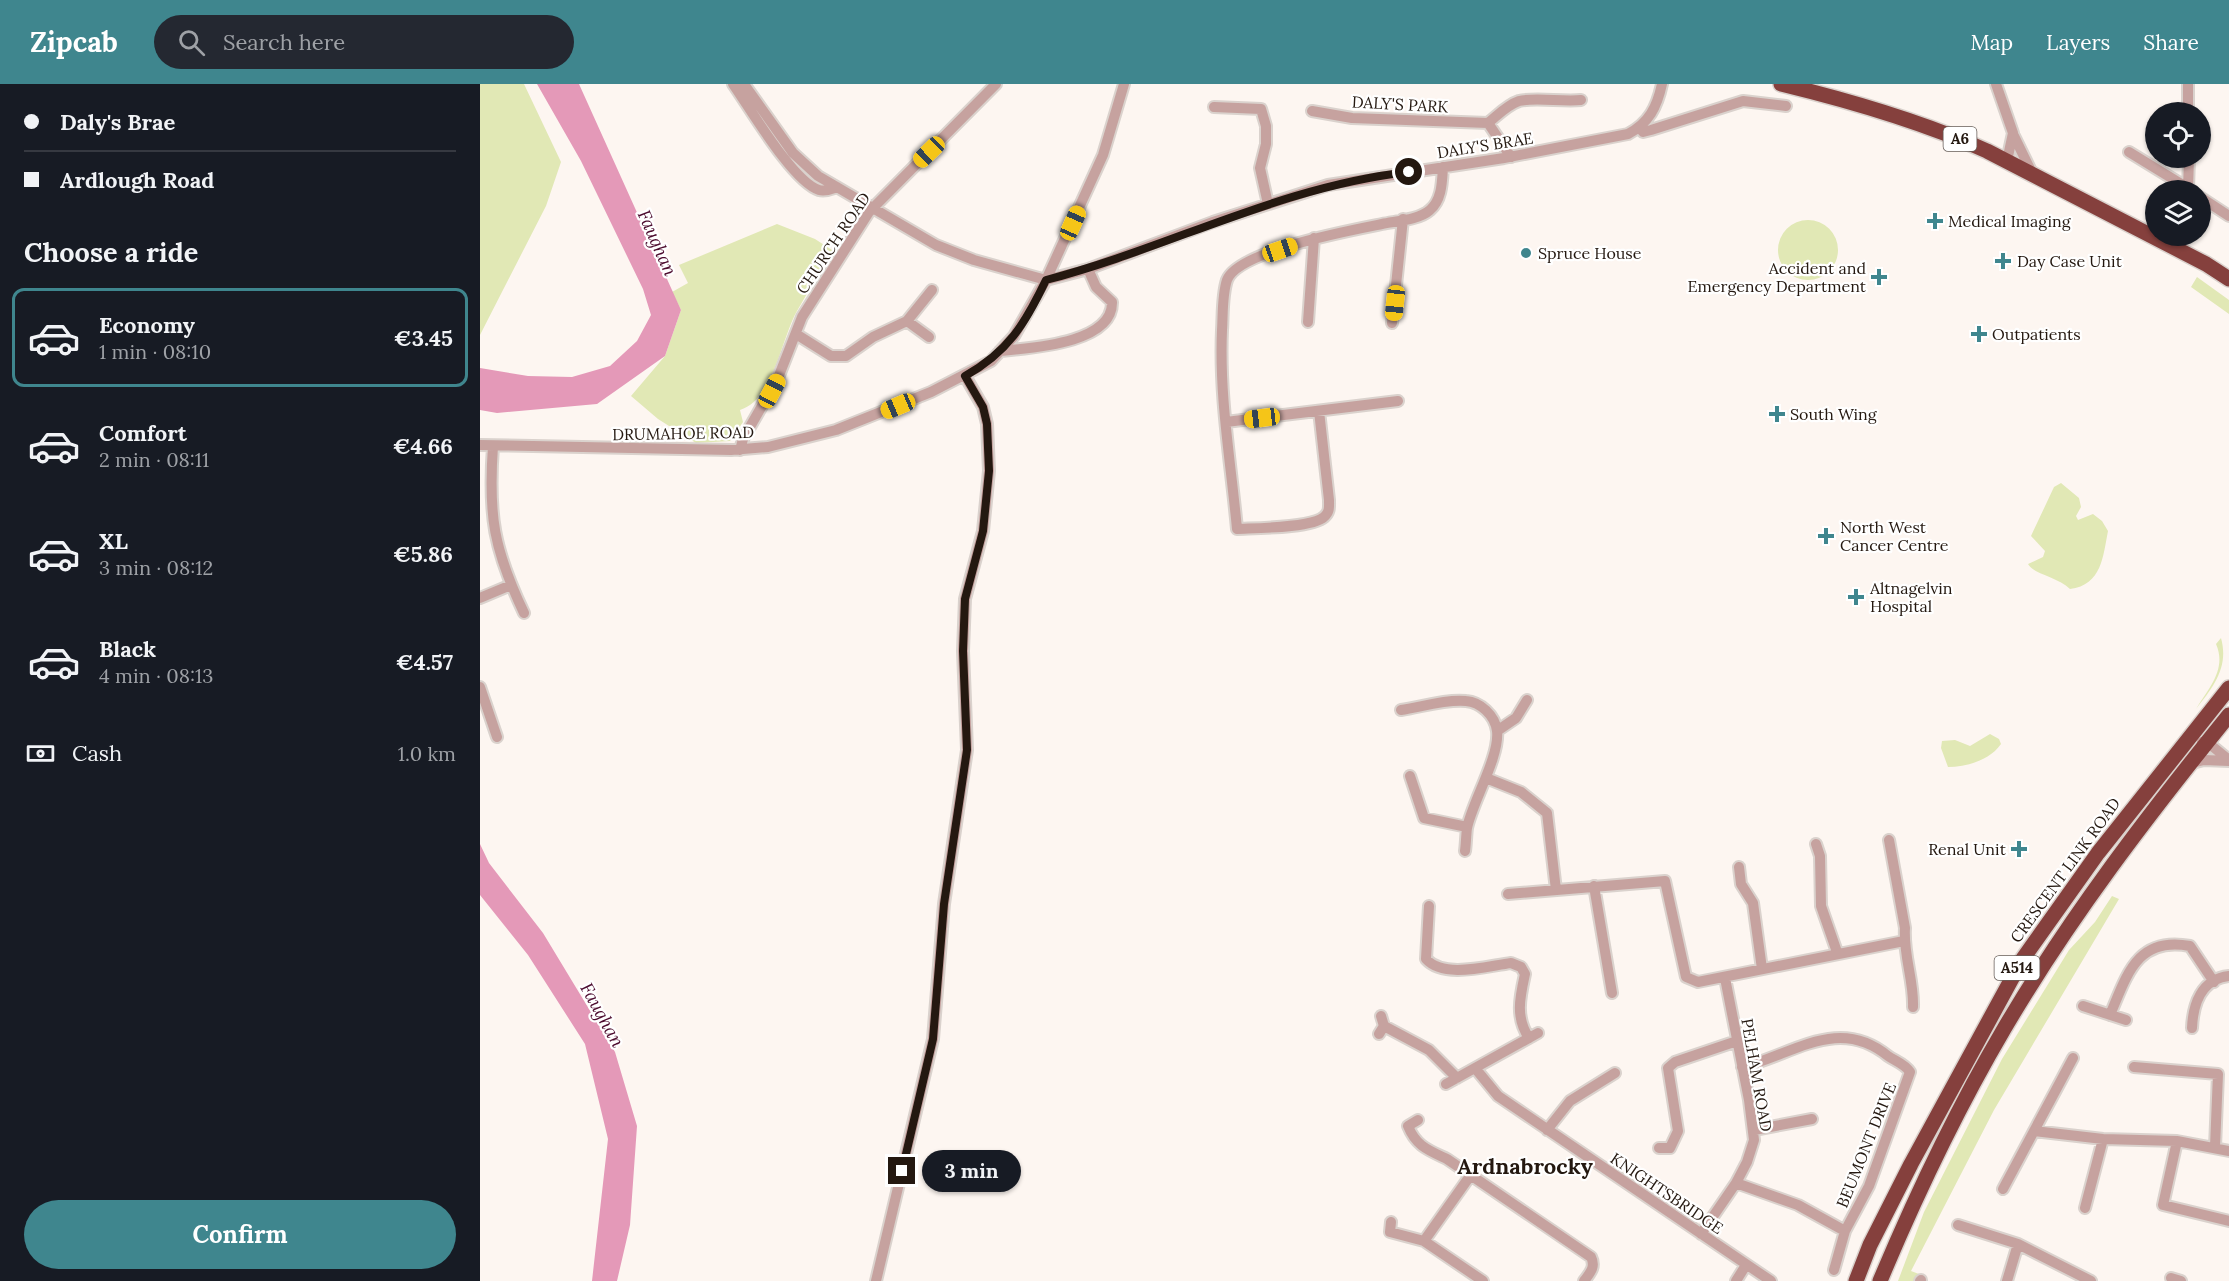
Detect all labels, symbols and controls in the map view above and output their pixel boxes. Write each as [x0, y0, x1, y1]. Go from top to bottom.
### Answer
search box [154, 15, 574, 69]
text: Zipcab [30, 24, 118, 60]
icon: search [175, 26, 208, 59]
text: Search here [223, 28, 345, 56]
text: Map [1970, 29, 2013, 56]
text: Layers [2046, 29, 2110, 56]
text: Share [2143, 29, 2199, 56]
street label: DALY'S PARK [1351, 91, 1449, 117]
map controls [2145, 102, 2211, 246]
button: locate [2145, 102, 2211, 168]
text: Daly's Brae [60, 108, 175, 136]
road number: A6 [1944, 127, 1976, 151]
street label: DALY'S BRAE [1436, 128, 1535, 162]
car [910, 133, 948, 171]
route start [1395, 158, 1422, 185]
text: Ardlough Road [60, 166, 214, 194]
button: layers [2145, 180, 2211, 246]
street label: CHURCH ROAD [792, 188, 874, 298]
car [1057, 203, 1089, 243]
water label: Faughan [633, 206, 682, 280]
place label: Medical Imaging [1948, 211, 2072, 231]
marker: Medical Imaging [1926, 212, 1944, 230]
text: Choose a ride [24, 235, 198, 269]
car [1260, 236, 1300, 264]
place label: Spruce House [1538, 243, 1642, 263]
marker: Spruce House [1519, 246, 1533, 260]
place label: Day Case Unit [2017, 251, 2123, 271]
marker: Day Case Unit [1994, 252, 2012, 270]
place label: Accident and Emergency Department [1688, 258, 1867, 296]
marker: Accident and Emergency Department [1870, 268, 1888, 286]
car [1384, 284, 1406, 322]
icon: car [27, 311, 81, 365]
text: Economy [99, 311, 195, 339]
text: €3.45 [394, 324, 453, 352]
place label: Outpatients [1992, 324, 2081, 344]
marker: Outpatients [1970, 325, 1988, 343]
text: 1 min · 08:10 [99, 339, 211, 364]
car [756, 371, 788, 411]
car [878, 391, 918, 421]
place label: South Wing [1790, 404, 1878, 424]
marker: South Wing [1768, 405, 1786, 423]
car [1243, 407, 1281, 429]
icon: car [27, 419, 81, 473]
text: Comfort [99, 419, 187, 447]
street label: DRUMAHOE ROAD [612, 422, 754, 444]
text: €4.66 [393, 432, 453, 460]
text: 2 min · 08:11 [99, 447, 209, 472]
place label: North West Cancer Centre [1840, 517, 1949, 555]
icon: car [27, 527, 81, 581]
text: XL [99, 527, 128, 555]
marker: North West Cancer Centre [1817, 527, 1835, 545]
text: €5.86 [393, 540, 453, 568]
text: 3 min · 08:12 [99, 555, 213, 580]
place label: Altnagelvin Hospital [1869, 578, 1953, 616]
marker: Altnagelvin Hospital [1847, 588, 1865, 606]
icon: car [27, 635, 81, 689]
text: Black [99, 635, 156, 663]
text: €4.57 [396, 648, 453, 676]
text: 4 min · 08:13 [99, 663, 213, 688]
icon: cash [24, 737, 57, 770]
text: Cash [72, 739, 122, 767]
text: 1.0 km [398, 741, 456, 766]
street label: CRESCENT LINK ROAD [2006, 793, 2124, 946]
place label: Renal Unit [1928, 839, 2007, 859]
marker: Renal Unit [2010, 840, 2028, 858]
road number: A514 [1994, 956, 2040, 980]
water label: Faughan [575, 979, 630, 1051]
street label: PELHAM ROAD [1737, 1017, 1777, 1133]
street label: BEUMONT DRIVE [1832, 1079, 1900, 1210]
street label: KNIGHTSBRIDGE [1607, 1148, 1727, 1238]
callout: 3 min [923, 1150, 1022, 1192]
district label: Ardnabrocky [1457, 1152, 1594, 1180]
route end [888, 1157, 915, 1184]
text: 3 min [944, 1158, 999, 1183]
button: Confirm [24, 1200, 456, 1269]

